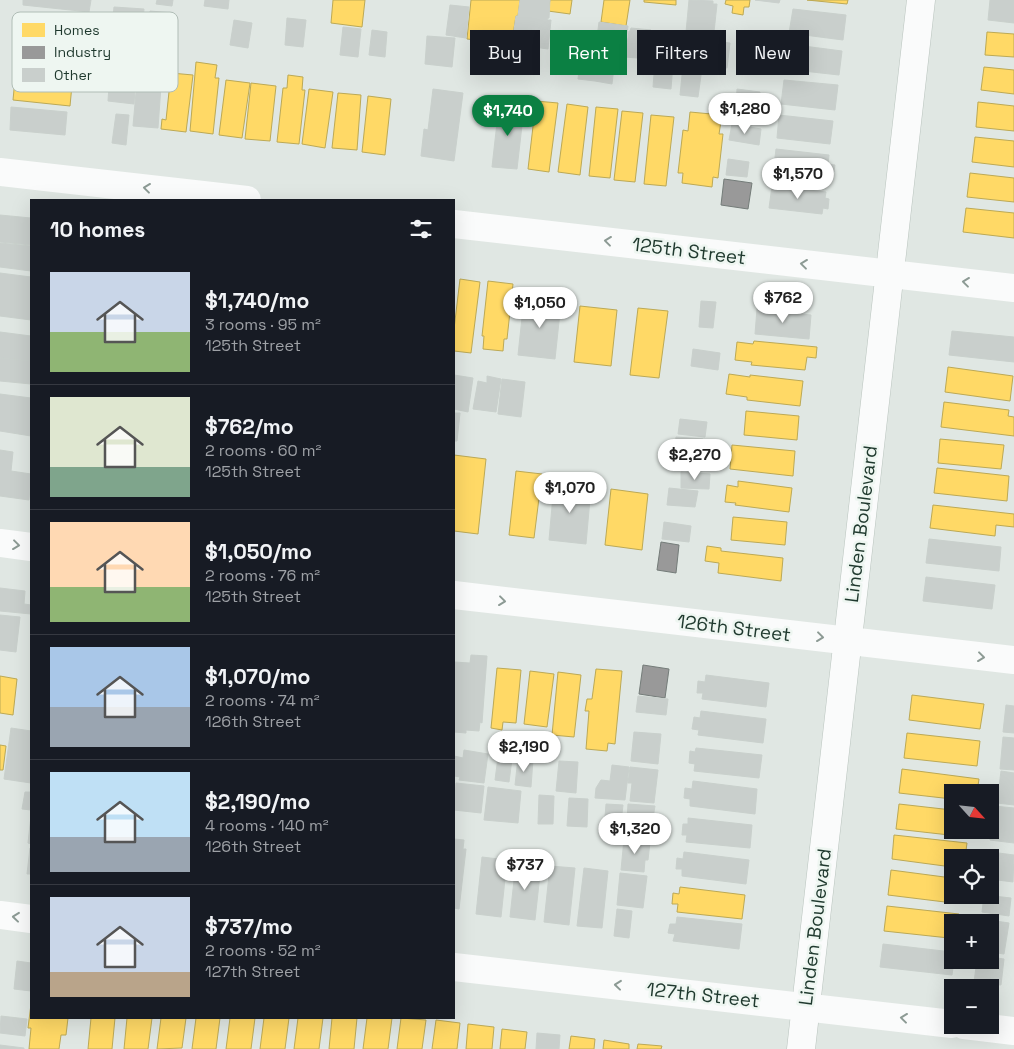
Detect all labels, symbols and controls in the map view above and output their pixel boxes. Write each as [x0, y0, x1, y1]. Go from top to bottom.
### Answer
legend [12, 12, 178, 92]
text: Homes [54, 21, 100, 39]
chip: Buy [470, 30, 540, 75]
chip: Rent [550, 30, 627, 75]
chip: Filters [637, 30, 726, 75]
chip: New [736, 30, 809, 75]
text: Industry [54, 43, 111, 61]
text: Other [54, 66, 92, 84]
pin: $1,280 [704, 92, 786, 135]
pin: $1,740 [467, 94, 549, 137]
text: $1,280 [719, 98, 771, 119]
text: $1,740 [483, 100, 533, 121]
pin: $1,570 [757, 158, 839, 200]
text: $1,570 [773, 163, 823, 184]
one-way arrow [142, 183, 150, 194]
icon: filters [407, 215, 435, 243]
text: 10 homes [50, 216, 145, 243]
street label: 125th Street [631, 232, 747, 270]
one-way arrow [604, 236, 612, 247]
one-way arrow [800, 259, 808, 270]
one-way arrow [961, 277, 969, 288]
pin: $762 [753, 282, 813, 324]
pin: $1,050 [499, 286, 581, 329]
text: $1,740/mo [205, 287, 309, 314]
text: $762 [764, 287, 802, 308]
icon: home [90, 292, 150, 352]
text: $1,050 [514, 292, 566, 313]
text: 3 rooms · 95 m² [205, 314, 321, 335]
text: 125th Street [205, 335, 301, 356]
text: $762/mo [205, 413, 294, 440]
icon: home [90, 417, 150, 477]
pin: $2,270 [654, 438, 736, 481]
text: 2 rooms · 60 m² [205, 440, 321, 461]
text: $2,270 [669, 444, 721, 465]
street label: Linden Boulevard [839, 444, 883, 604]
text: 125th Street [205, 461, 301, 482]
pin: $1,070 [529, 472, 611, 514]
text: $1,070 [545, 477, 595, 498]
text: $1,050/mo [205, 538, 312, 565]
one-way arrow [12, 539, 20, 550]
icon: home [90, 542, 150, 602]
text: 2 rooms · 76 m² [205, 565, 320, 586]
text: 125th Street [205, 586, 301, 607]
one-way arrow [498, 595, 506, 606]
street label: 126th Street [676, 609, 792, 647]
one-way arrow [816, 632, 824, 642]
one-way arrow [977, 651, 986, 661]
text: $1,070/mo [205, 663, 310, 690]
icon: home [90, 667, 150, 727]
text: 2 rooms · 74 m² [205, 690, 320, 711]
text: 126th Street [205, 711, 301, 732]
pin: $2,190 [483, 730, 565, 773]
text: $2,190 [499, 736, 549, 757]
north arrow [944, 784, 999, 839]
map controls [944, 784, 999, 1034]
text: $2,190/mo [205, 788, 310, 815]
icon: home [90, 792, 150, 852]
pin: $1,320 [594, 812, 676, 855]
text: 4 rooms · 140 m² [205, 815, 329, 836]
text: $1,320 [609, 818, 661, 839]
text: 126th Street [205, 836, 301, 857]
street label: Linden Boulevard [793, 847, 837, 1007]
pin: $737 [495, 848, 555, 891]
button: locate [944, 849, 999, 904]
text: $737 [506, 854, 544, 875]
one-way arrow [11, 912, 19, 923]
text: $737/mo [205, 913, 293, 940]
button: + [944, 914, 999, 969]
icon: home [90, 917, 150, 977]
text: 2 rooms · 52 m² [205, 940, 321, 961]
text: 127th Street [205, 961, 300, 982]
street label: 127th Street [645, 977, 761, 1013]
button: − [944, 979, 999, 1034]
one-way arrow [614, 980, 622, 991]
one-way arrow [900, 1013, 908, 1024]

